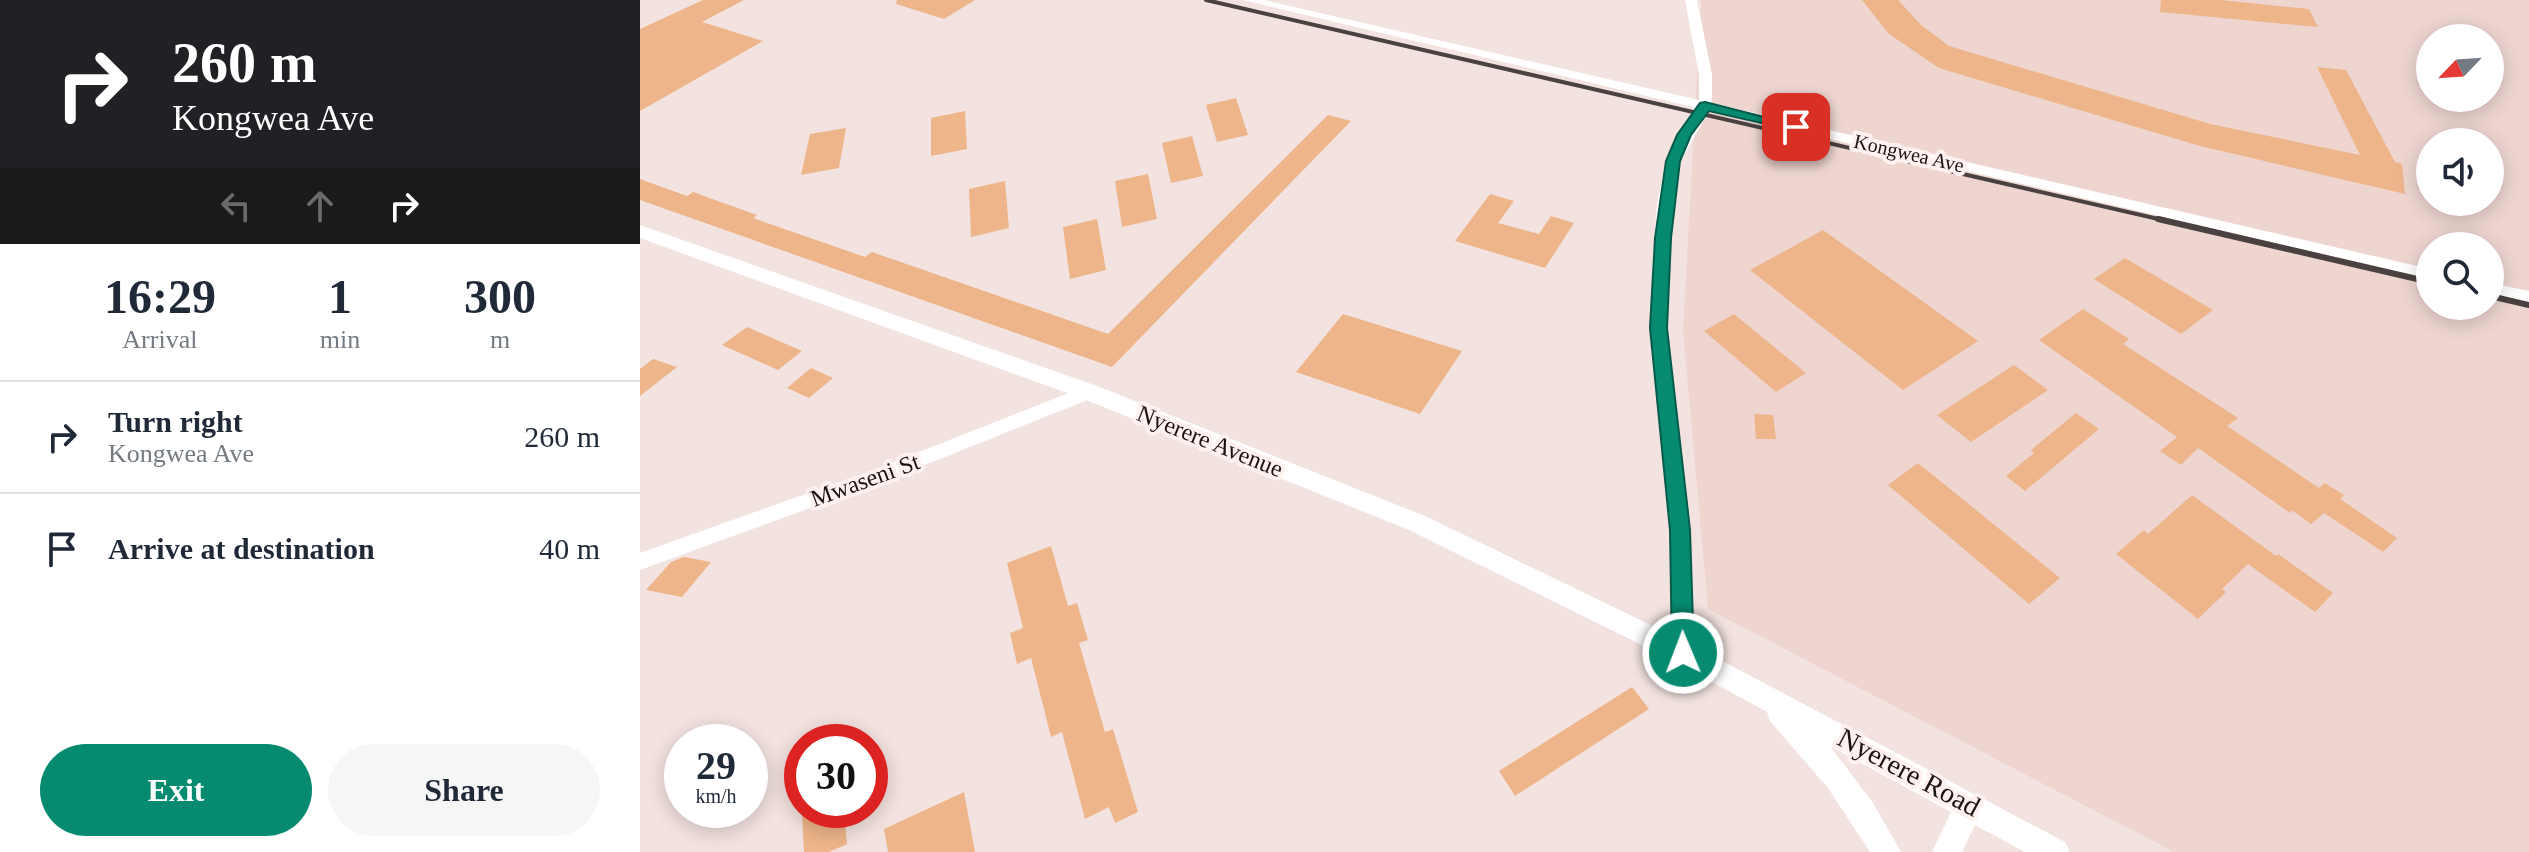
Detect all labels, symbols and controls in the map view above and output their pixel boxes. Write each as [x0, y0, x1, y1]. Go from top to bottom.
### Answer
north arrow [2416, 24, 2504, 112]
map controls [2416, 24, 2504, 320]
icon: right [40, 32, 144, 136]
text: 260 m [172, 32, 317, 94]
pin [1762, 93, 1830, 161]
text: Kongwea Ave [172, 98, 374, 138]
icon: arrive [1774, 105, 1818, 149]
button: sound [2416, 128, 2504, 216]
street label: Kongwea Ave [1852, 130, 1966, 177]
icon: left [214, 184, 258, 228]
icon: ahead [298, 184, 342, 228]
icon: right [382, 184, 426, 228]
button: search [2416, 232, 2504, 320]
text: 16:29 [104, 270, 216, 323]
text: 1 [328, 270, 352, 323]
text: 300 [464, 270, 536, 323]
text: Arrival [122, 325, 197, 354]
text: min [320, 325, 360, 354]
text: m [490, 325, 510, 354]
street label: Nyerere Avenue [1133, 400, 1287, 482]
text: Turn right [108, 405, 243, 438]
icon: right [40, 415, 84, 459]
text: 260 m [524, 420, 600, 453]
text: Kongwea Ave [108, 439, 254, 468]
street label: Mwaseni St [807, 448, 923, 512]
icon: arrive [40, 527, 84, 571]
text: Arrive at destination [108, 532, 375, 565]
text: 40 m [539, 532, 600, 565]
position arrow [1641, 611, 1725, 695]
street label: Nyerere Road [1833, 722, 1985, 822]
speed limit sign: 30 [784, 724, 888, 828]
text: 29 [696, 743, 736, 788]
button: Exit [40, 744, 312, 836]
button: Share [328, 744, 600, 836]
text: km/h [695, 785, 737, 807]

